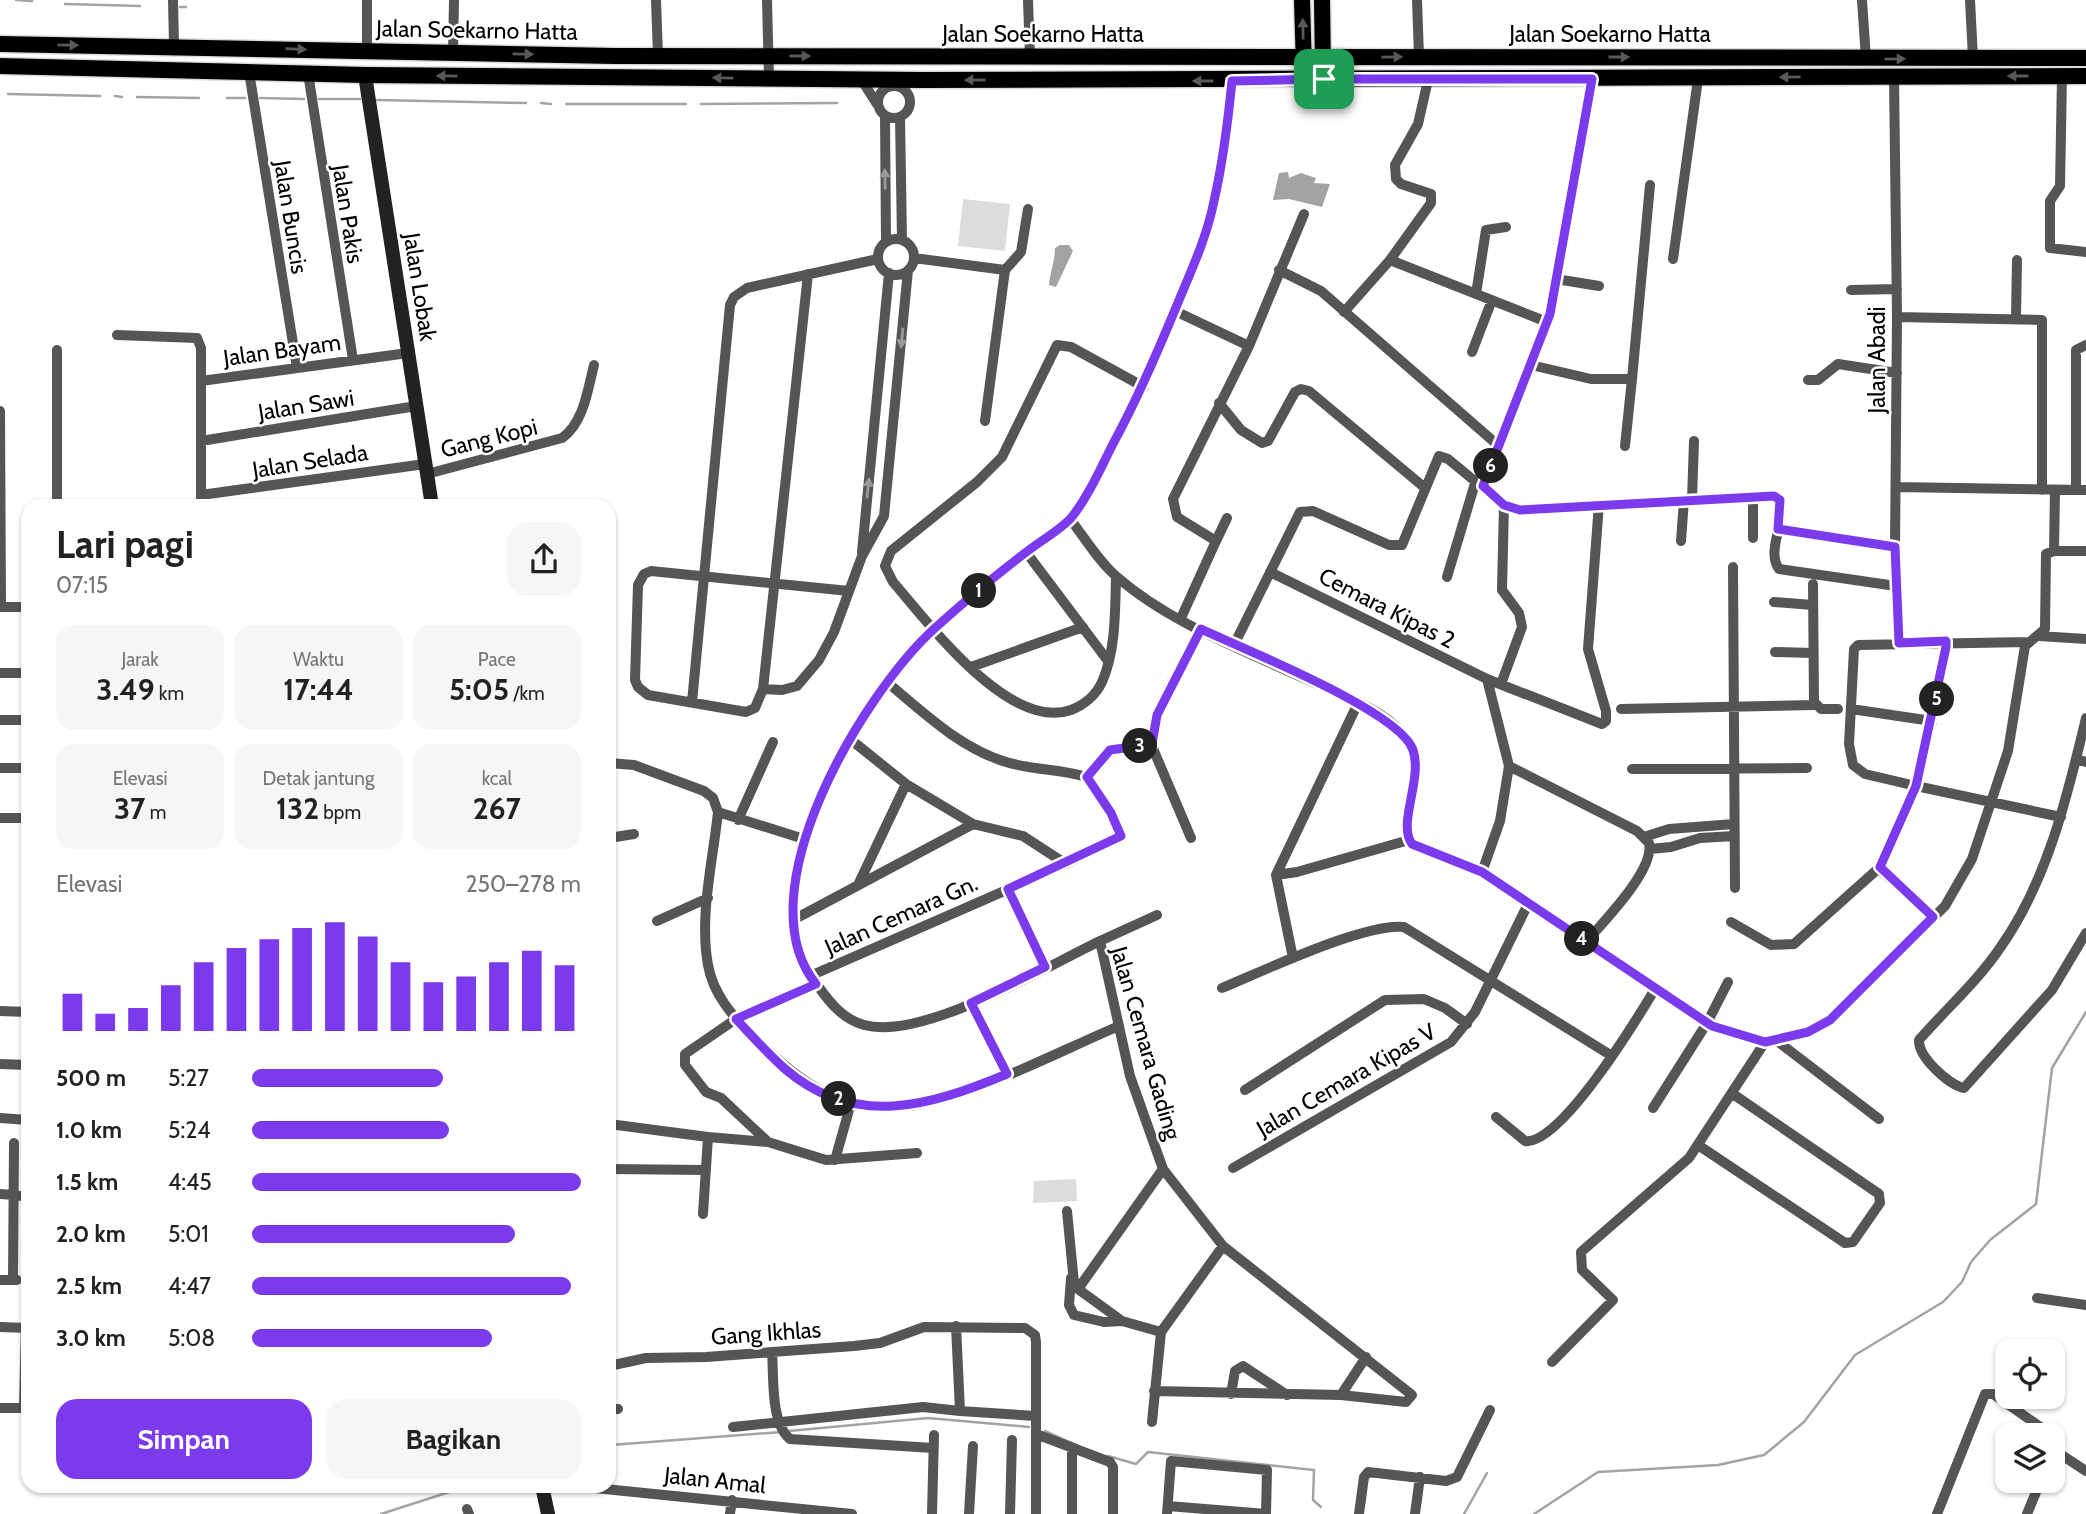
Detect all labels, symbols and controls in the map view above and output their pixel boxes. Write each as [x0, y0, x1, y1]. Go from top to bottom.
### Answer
street label: Jalan Soekarno Hatta [375, 14, 578, 46]
one-way arrow [1297, 18, 1309, 40]
street label: Jalan Soekarno Hatta [941, 20, 1144, 48]
street label: Jalan Soekarno Hatta [1508, 20, 1711, 48]
one-way arrow [57, 39, 79, 50]
one-way arrow [285, 44, 307, 55]
one-way arrow [512, 48, 534, 60]
pin [1294, 49, 1354, 109]
one-way arrow [789, 50, 811, 62]
one-way arrow [1381, 51, 1403, 63]
one-way arrow [1608, 51, 1630, 63]
one-way arrow [1885, 53, 1907, 65]
icon: arrive [1305, 60, 1343, 98]
one-way arrow [435, 70, 457, 82]
one-way arrow [2007, 70, 2029, 82]
one-way arrow [712, 72, 734, 84]
one-way arrow [1779, 72, 1801, 83]
one-way arrow [964, 74, 986, 86]
one-way arrow [1191, 75, 1213, 87]
street label: Jalan Buncis [268, 157, 314, 276]
street label: Jalan Pakis [326, 162, 370, 265]
one-way arrow [880, 167, 891, 189]
street label: Jalan Lobak [397, 230, 442, 344]
street label: Jalan Abadi [1863, 307, 1891, 414]
one-way arrow [896, 327, 907, 349]
street label: Jalan Bayam [221, 328, 342, 372]
street label: Jalan Sawi [255, 384, 356, 427]
street label: Gang Kopi [438, 412, 540, 464]
street label: Jalan Selada [249, 438, 370, 484]
pin: 6 [1474, 448, 1508, 484]
text: 6 [1485, 454, 1496, 477]
one-way arrow [863, 477, 874, 499]
text: Lari pagi [56, 521, 194, 568]
button: share [507, 522, 581, 596]
street label: Cemara Kipas 2 [1314, 562, 1460, 654]
text: 07:15 [56, 571, 108, 599]
pin: 1 [962, 574, 996, 608]
text: 1 [975, 579, 982, 602]
text: Jarak [122, 648, 159, 671]
text: Waktu [293, 648, 344, 671]
text: Pace [478, 648, 516, 671]
text: 3.49 [96, 671, 155, 708]
text: 17:44 [283, 671, 354, 708]
text: 5:05 [449, 671, 509, 708]
text: km [155, 682, 184, 705]
text: /km [509, 682, 545, 705]
pin: 5 [1920, 682, 1954, 716]
text: 5 [1931, 687, 1942, 710]
pin: 3 [1122, 728, 1158, 764]
text: 3 [1134, 734, 1145, 757]
text: Elevasi [113, 767, 168, 790]
text: Detak jantung [263, 767, 374, 790]
text: kcal [482, 767, 512, 790]
text: 37 [114, 790, 145, 827]
text: 132 [276, 790, 319, 827]
text: 267 [473, 790, 521, 827]
text: m [145, 801, 166, 824]
text: bpm [319, 801, 361, 824]
street label: Jalan Cemara Gn. [819, 869, 982, 962]
text: Elevasi [56, 870, 122, 898]
text: 250–278 m [465, 870, 581, 898]
pin: 4 [1564, 922, 1600, 956]
text: 4 [1576, 927, 1587, 950]
street label: Jalan Cemara Gading [1105, 942, 1187, 1143]
street label: Jalan Cemara Kipas V [1251, 1017, 1441, 1143]
text: 500 m [56, 1064, 126, 1092]
text: 5:27 [168, 1064, 209, 1092]
pin: 2 [822, 1082, 856, 1116]
text: 2 [833, 1087, 844, 1110]
text: 1.0 km [56, 1116, 122, 1144]
text: 5:24 [168, 1116, 211, 1144]
text: 1.5 km [56, 1168, 118, 1196]
text: 4:45 [168, 1168, 212, 1196]
text: 2.0 km [56, 1220, 126, 1248]
text: 5:01 [168, 1220, 209, 1248]
text: 2.5 km [56, 1272, 122, 1300]
text: 4:47 [168, 1272, 211, 1300]
street label: Gang Ikhlas [710, 1315, 822, 1351]
text: 3.0 km [56, 1324, 126, 1352]
text: 5:08 [168, 1324, 215, 1352]
map controls [1995, 1339, 2065, 1493]
button: locate [1995, 1339, 2065, 1409]
button: Simpan [56, 1399, 312, 1479]
button: Bagikan [326, 1399, 581, 1479]
button: layers [1995, 1423, 2065, 1493]
street label: Jalan Amal [662, 1461, 768, 1499]

